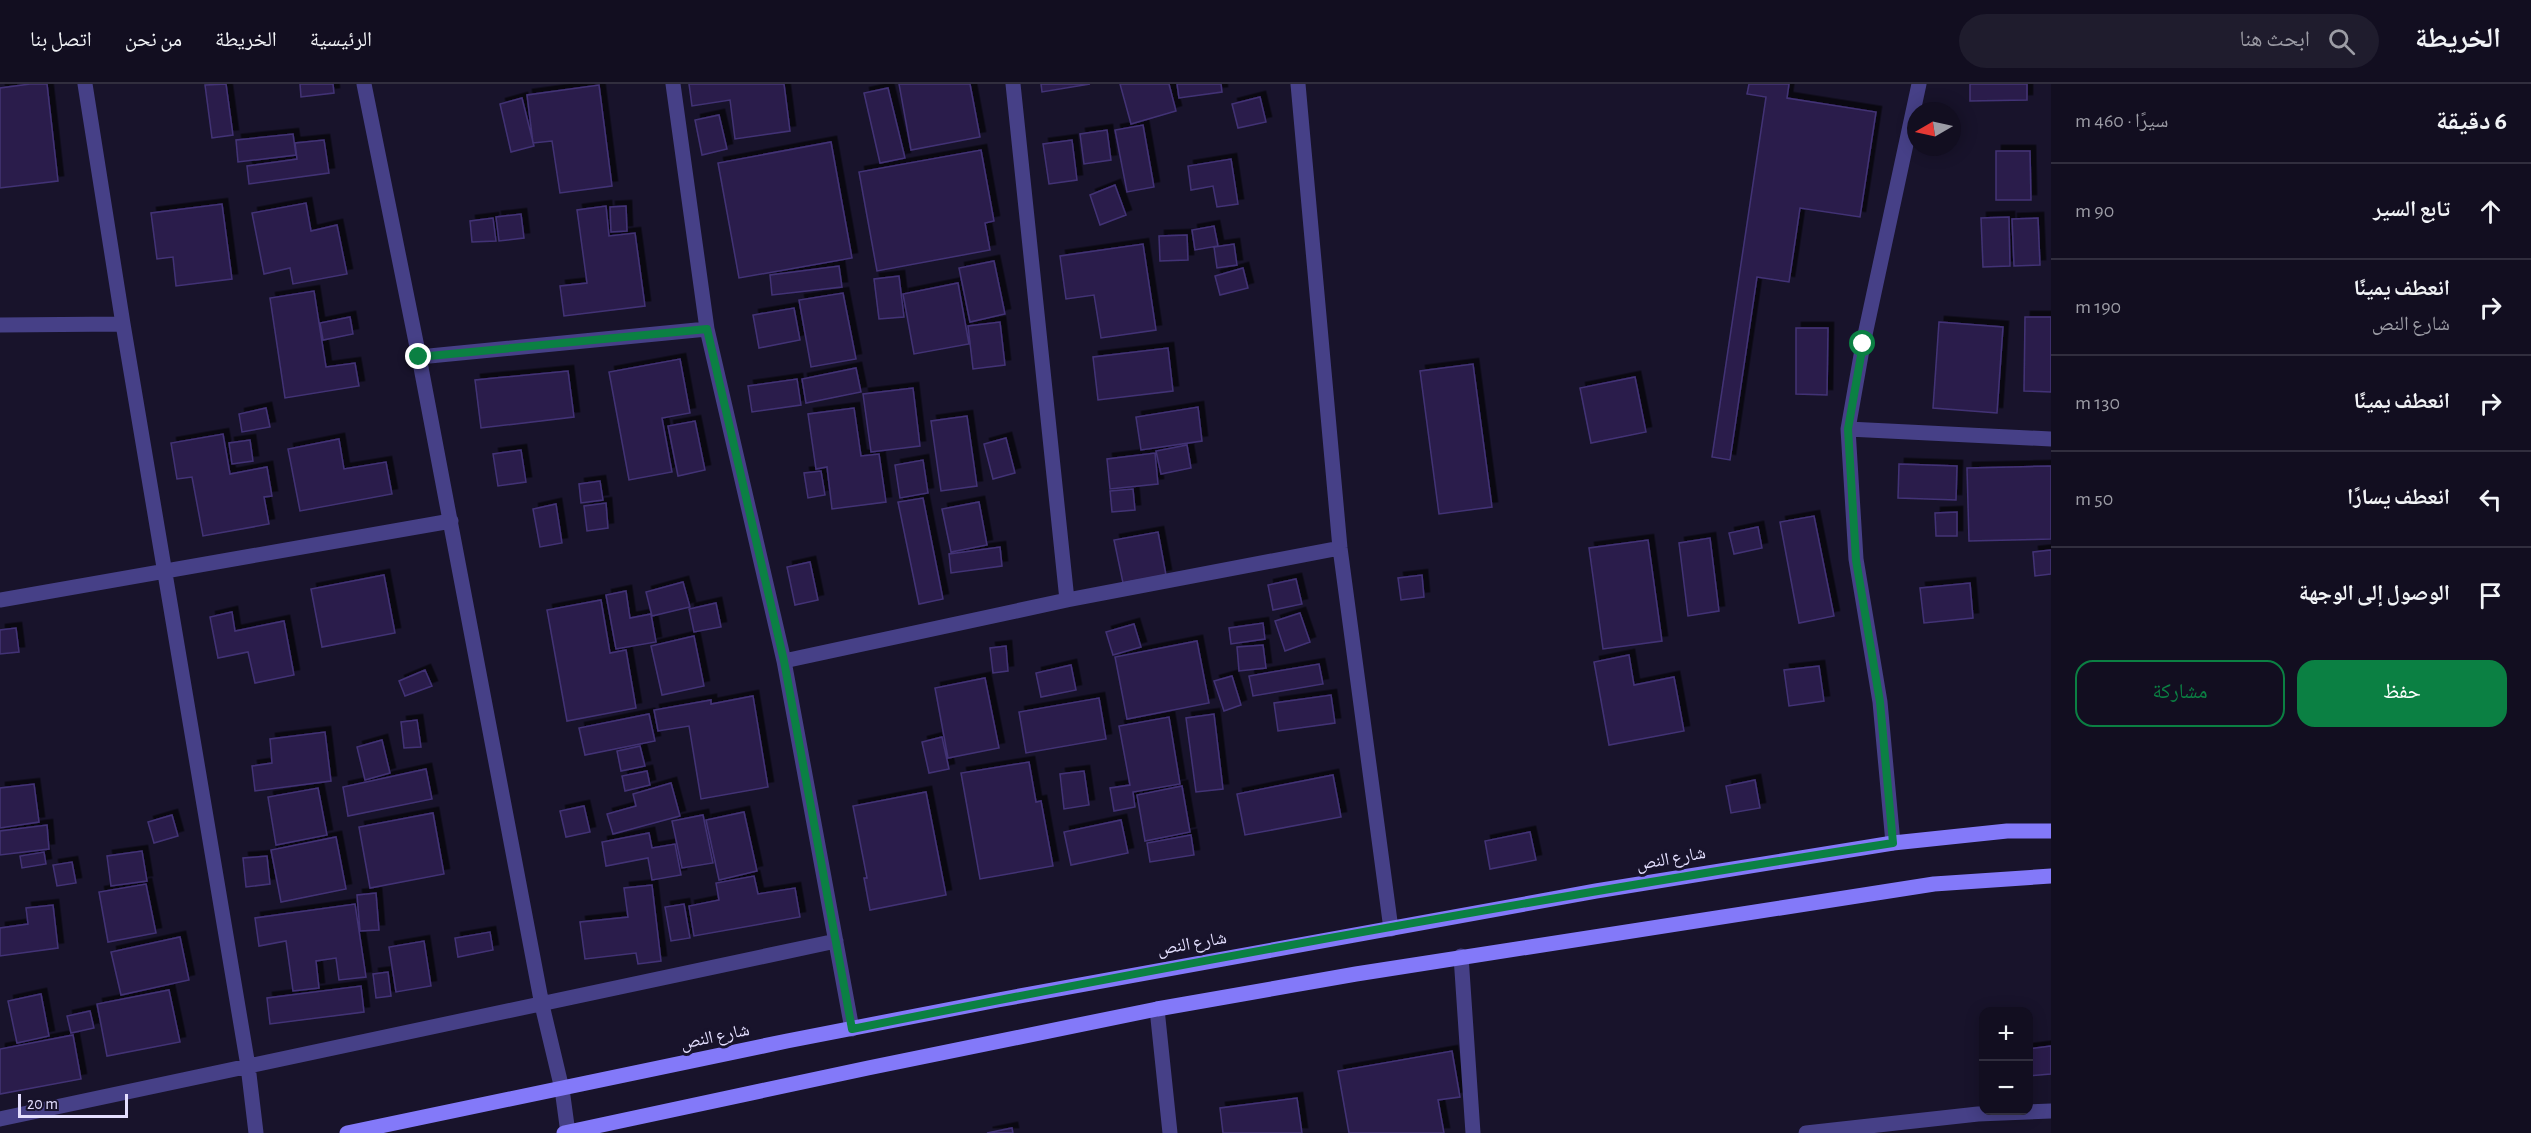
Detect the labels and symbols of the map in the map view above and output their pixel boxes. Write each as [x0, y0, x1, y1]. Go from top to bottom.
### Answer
north arrow [1907, 102, 1961, 156]
route start [1849, 330, 1875, 356]
route end [405, 343, 431, 369]
street label: شارع النص [1635, 844, 1707, 875]
street label: شارع النص [1156, 929, 1228, 960]
street label: شارع النص [679, 1021, 751, 1054]
scale bar [18, 1091, 128, 1118]

